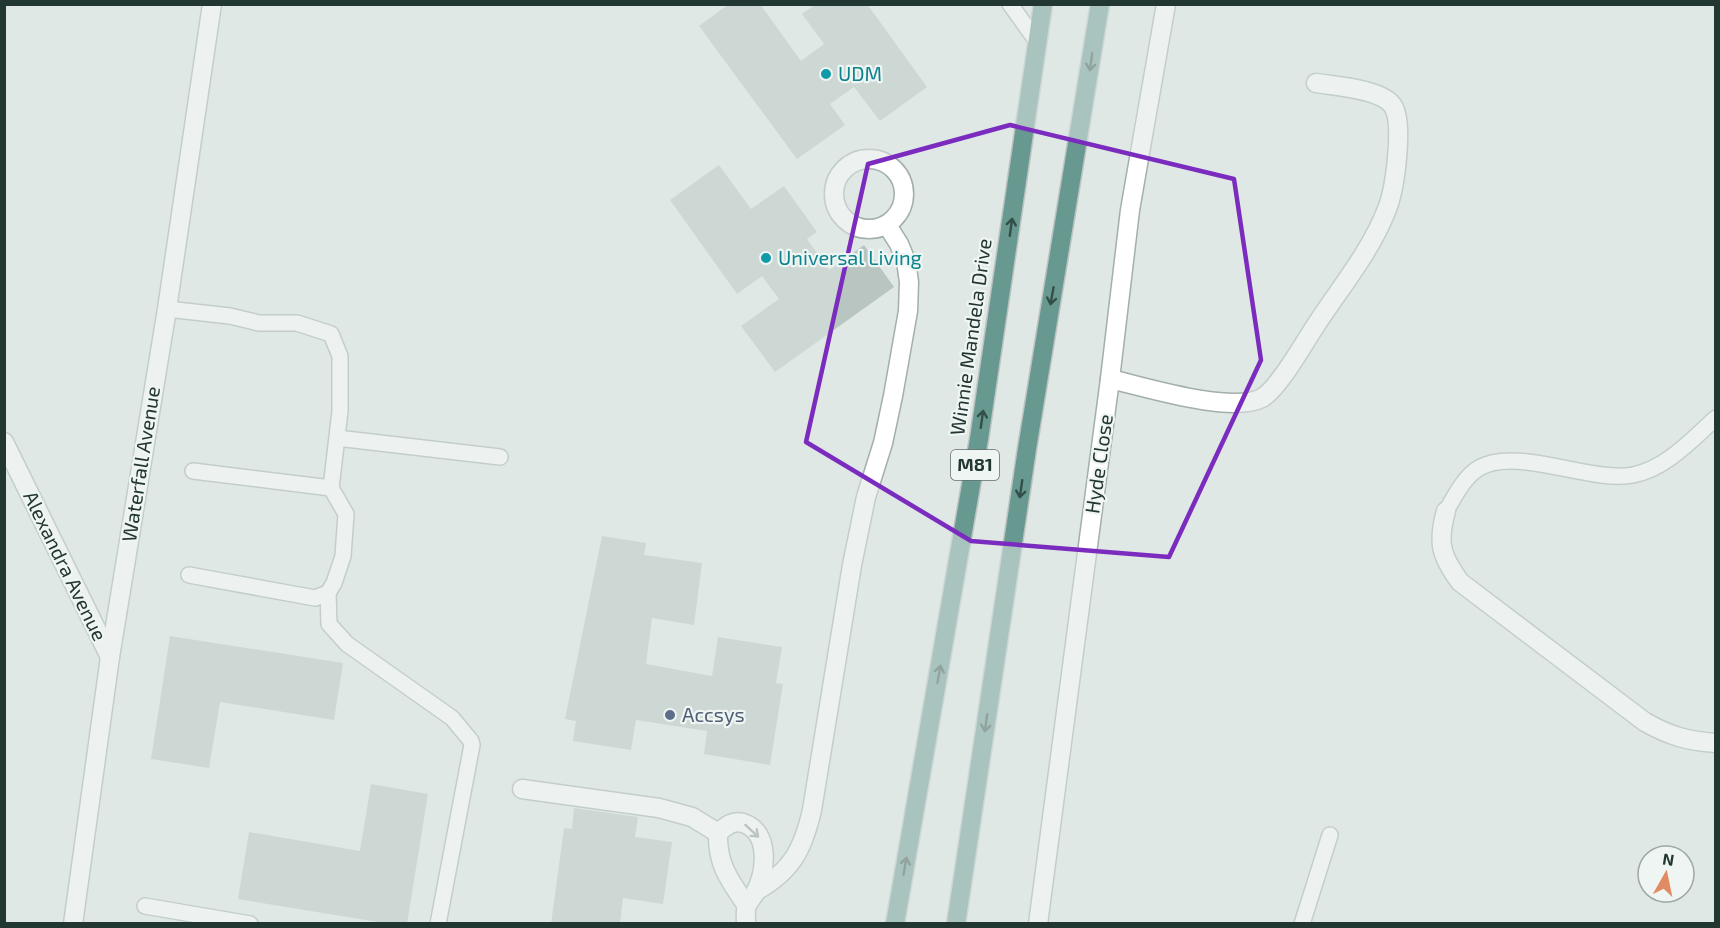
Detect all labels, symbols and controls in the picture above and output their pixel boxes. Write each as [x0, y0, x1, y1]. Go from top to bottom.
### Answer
one-way arrow [1086, 52, 1097, 72]
place label: UDM [838, 61, 882, 85]
marker: UDM [819, 67, 833, 81]
one-way arrow [1005, 217, 1016, 237]
street label: Winnie Mandela Drive [944, 237, 996, 437]
place label: Universal Living [778, 245, 922, 269]
marker: Universal Living [759, 251, 773, 265]
one-way arrow [1047, 286, 1058, 306]
street label: Waterfall Avenue [116, 384, 164, 543]
one-way arrow [977, 410, 988, 430]
street label: Hyde Close [1079, 413, 1117, 515]
road number: M81 [951, 450, 999, 480]
one-way arrow [1015, 478, 1026, 498]
street label: Alexandra Avenue [19, 487, 113, 644]
one-way arrow [933, 664, 944, 684]
place label: Accsys [682, 702, 745, 726]
marker: Accsys [663, 708, 677, 722]
one-way arrow [981, 713, 992, 732]
one-way arrow [745, 824, 760, 838]
north arrow [1636, 844, 1696, 904]
text: N [1661, 848, 1676, 869]
one-way arrow [900, 857, 911, 876]

